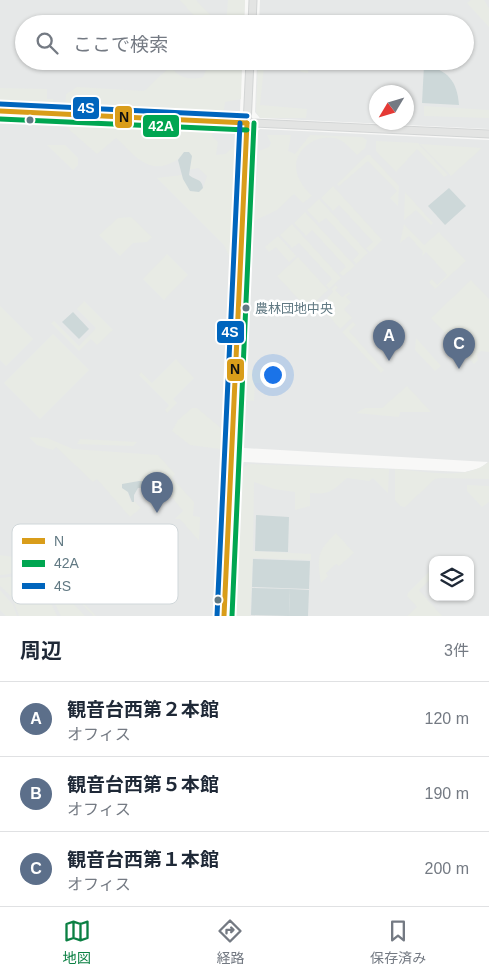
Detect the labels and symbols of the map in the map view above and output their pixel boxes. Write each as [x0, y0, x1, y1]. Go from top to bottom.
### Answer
north arrow [369, 85, 414, 130]
line badge: 4S [72, 96, 100, 120]
text: 4S [77, 100, 95, 116]
line badge: N [114, 105, 133, 129]
text: N [119, 109, 129, 125]
line badge: 42A [142, 114, 180, 138]
unlabelled marker [25, 115, 35, 125]
text: 42A [148, 118, 174, 134]
place label: 農林団地中央 [255, 301, 333, 316]
marker: 農林団地中央 [241, 303, 251, 313]
line badge: 4S [216, 320, 245, 344]
pin: A [373, 320, 405, 361]
text: 4S [221, 324, 239, 340]
pin: C [443, 328, 475, 369]
line badge: N [226, 358, 245, 382]
text: N [230, 361, 240, 377]
your location [260, 362, 286, 388]
pin: B [141, 472, 173, 513]
legend [12, 524, 178, 604]
text: N [54, 533, 64, 549]
text: 42A [54, 555, 80, 571]
text: 4S [54, 578, 71, 594]
unlabelled marker [213, 595, 223, 605]

